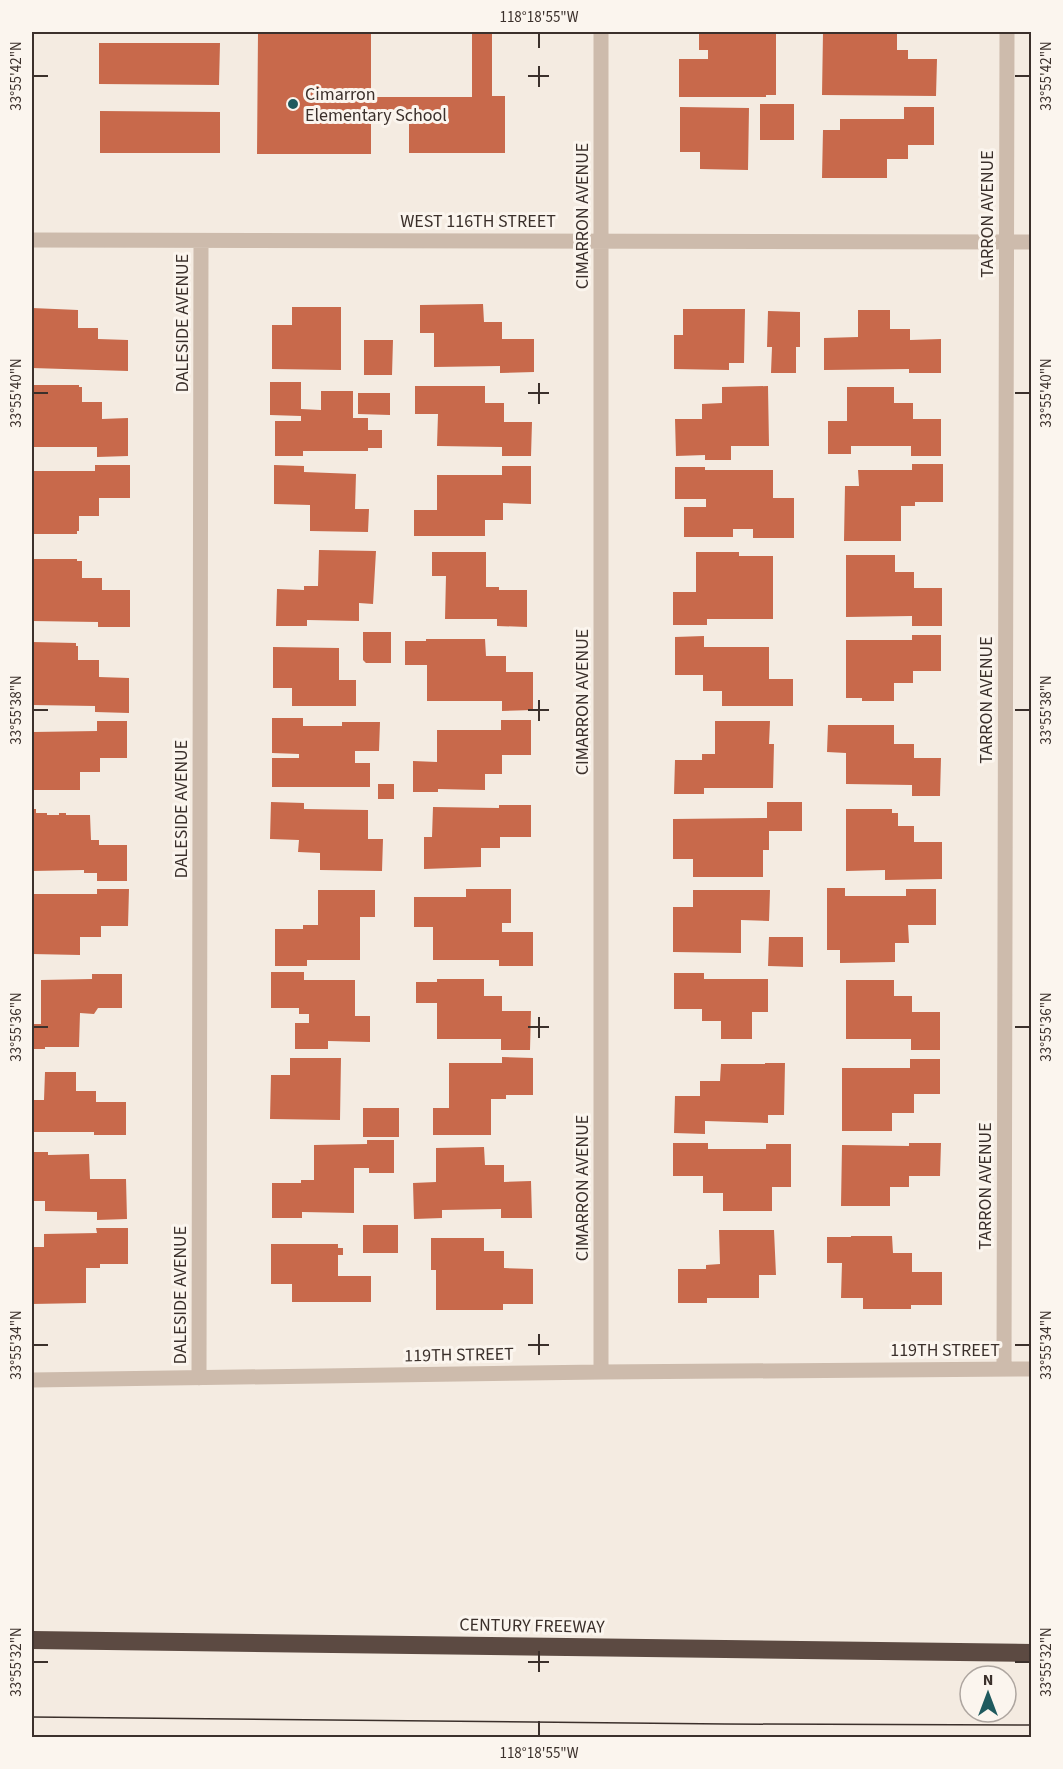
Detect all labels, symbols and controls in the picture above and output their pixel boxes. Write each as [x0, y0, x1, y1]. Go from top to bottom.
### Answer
text: 118°18'55"W [499, 7, 579, 28]
text: 33°55'42"N [6, 41, 27, 111]
text: 33°55'42"N [1036, 41, 1057, 111]
place label: Cimarron Elementary School [305, 82, 447, 128]
marker: Cimarron Elementary School [286, 97, 300, 111]
street label: CIMARRON AVENUE [570, 143, 595, 289]
street label: TARRON AVENUE [975, 150, 1000, 278]
street label: WEST 116TH STREET [400, 209, 556, 234]
street label: DALESIDE AVENUE [170, 254, 195, 392]
text: 33°55'40"N [6, 358, 27, 428]
text: 33°55'40"N [1036, 358, 1057, 428]
street label: CIMARRON AVENUE [570, 629, 595, 775]
street label: TARRON AVENUE [974, 636, 999, 764]
text: 33°55'38"N [6, 675, 27, 745]
text: 33°55'38"N [1036, 675, 1057, 745]
street label: DALESIDE AVENUE [169, 740, 194, 878]
text: 33°55'36"N [6, 992, 27, 1062]
text: 33°55'36"N [1036, 992, 1057, 1062]
street label: CIMARRON AVENUE [570, 1115, 595, 1261]
street label: TARRON AVENUE [973, 1122, 998, 1250]
street label: DALESIDE AVENUE [168, 1226, 193, 1364]
text: 33°55'34"N [6, 1310, 27, 1380]
text: 33°55'34"N [1036, 1310, 1057, 1380]
street label: 119TH STREET [890, 1338, 1000, 1363]
street label: 119TH STREET [404, 1342, 514, 1368]
street label: CENTURY FREEWAY [459, 1612, 605, 1640]
text: 33°55'32"N [6, 1627, 27, 1697]
text: 33°55'32"N [1036, 1627, 1057, 1697]
north arrow [958, 1664, 1018, 1724]
text: N [983, 1669, 993, 1691]
text: 118°18'55"W [499, 1743, 579, 1764]

